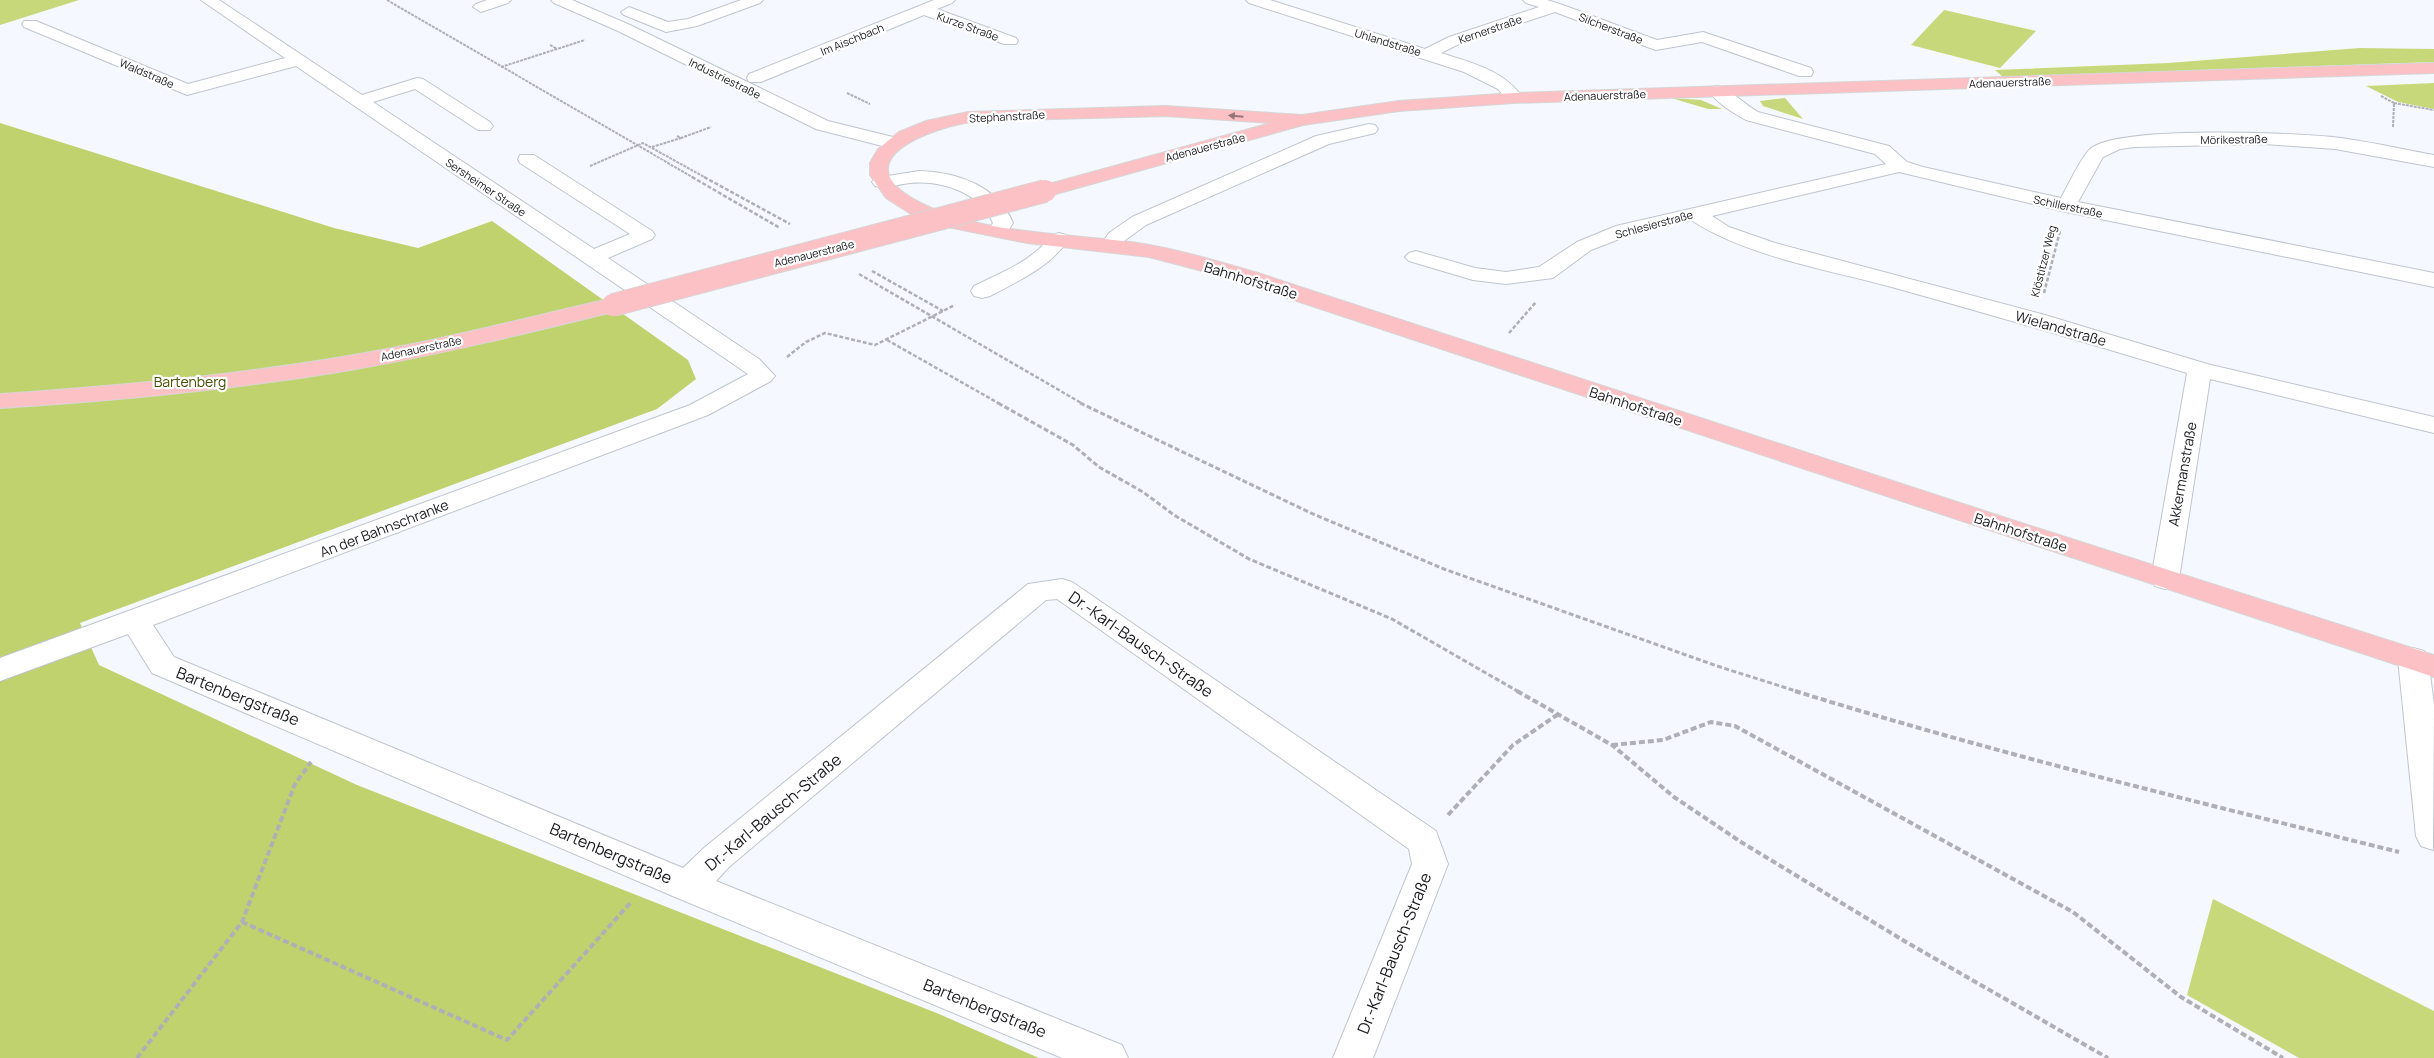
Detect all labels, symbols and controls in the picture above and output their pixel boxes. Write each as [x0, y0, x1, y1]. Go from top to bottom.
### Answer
street label: Kurze Straße [935, 8, 1002, 44]
street label: Silcherstraße [1577, 9, 1646, 47]
street label: Kernerstraße [1456, 11, 1524, 47]
street label: Im Aischbach [818, 19, 886, 59]
street label: Uhlandstraße [1353, 25, 1424, 59]
street label: Industriestraße [687, 54, 764, 102]
street label: Waldstraße [117, 55, 177, 91]
street label: Adenauerstraße [1969, 73, 2052, 91]
street label: Adenauerstraße [1564, 86, 1647, 104]
street label: Stephanstraße [969, 106, 1046, 125]
one-way arrow [1228, 111, 1244, 119]
street label: Adenauerstraße [1163, 129, 1247, 165]
street label: Mörikestraße [2200, 131, 2268, 147]
street label: Sersheimer Straße [443, 154, 530, 220]
street label: Schillerstraße [2032, 191, 2105, 221]
street label: Schlesierstraße [1613, 206, 1695, 242]
street label: Klöstitzer Weg [2027, 224, 2059, 298]
street label: Adenauerstraße [772, 236, 856, 270]
street label: Bahnhofstraße [1202, 257, 1300, 303]
street label: Wielandstraße [2013, 306, 2109, 350]
street label: Adenauerstraße [379, 332, 463, 364]
park label: Bartenberg [154, 372, 226, 391]
street label: Bahnhofstraße [1587, 382, 1685, 430]
street label: Akkermanstraße [2163, 420, 2201, 528]
street label: An der Bahnschranke [317, 495, 451, 561]
street label: Bahnhofstraße [1972, 508, 2070, 556]
street label: Dr.-Karl-Bausch-Straße [1064, 586, 1218, 702]
street label: Bartenbergstraße [173, 661, 303, 731]
street label: Dr.-Karl-Bausch-Straße [700, 748, 846, 876]
street label: Bartenbergstraße [546, 817, 676, 889]
street label: Dr.-Karl-Bausch-Straße [1352, 869, 1436, 1037]
street label: Bartenbergstraße [920, 973, 1050, 1043]

